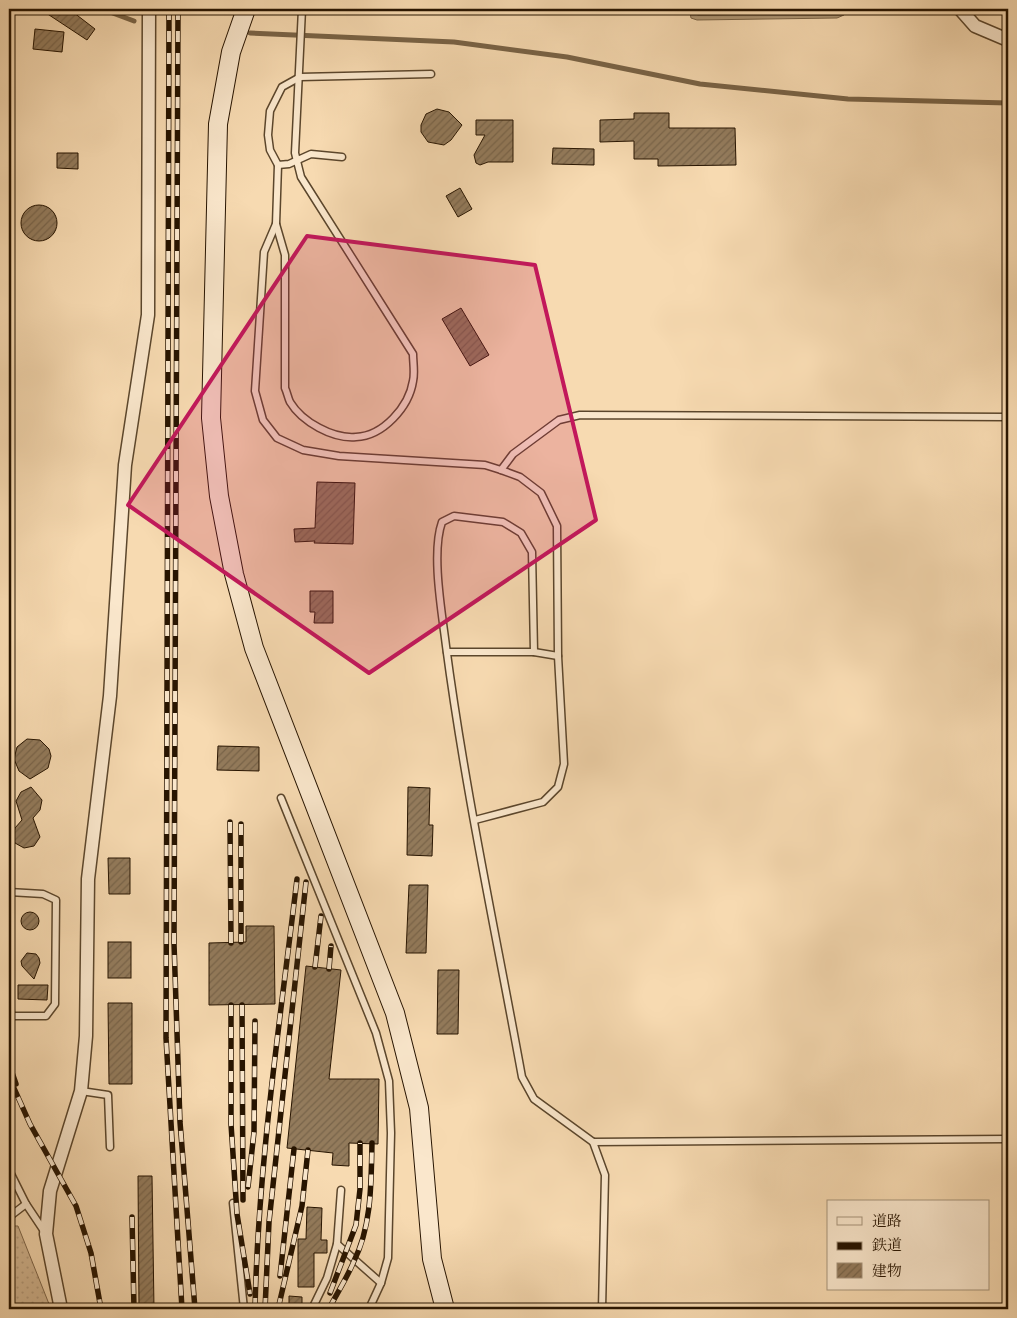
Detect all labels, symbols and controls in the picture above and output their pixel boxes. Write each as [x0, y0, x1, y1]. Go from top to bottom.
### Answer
legend [827, 1200, 990, 1290]
text: 道路 [872, 1213, 902, 1230]
text: 鉄道 [872, 1237, 902, 1254]
text: 建物 [872, 1263, 902, 1280]

